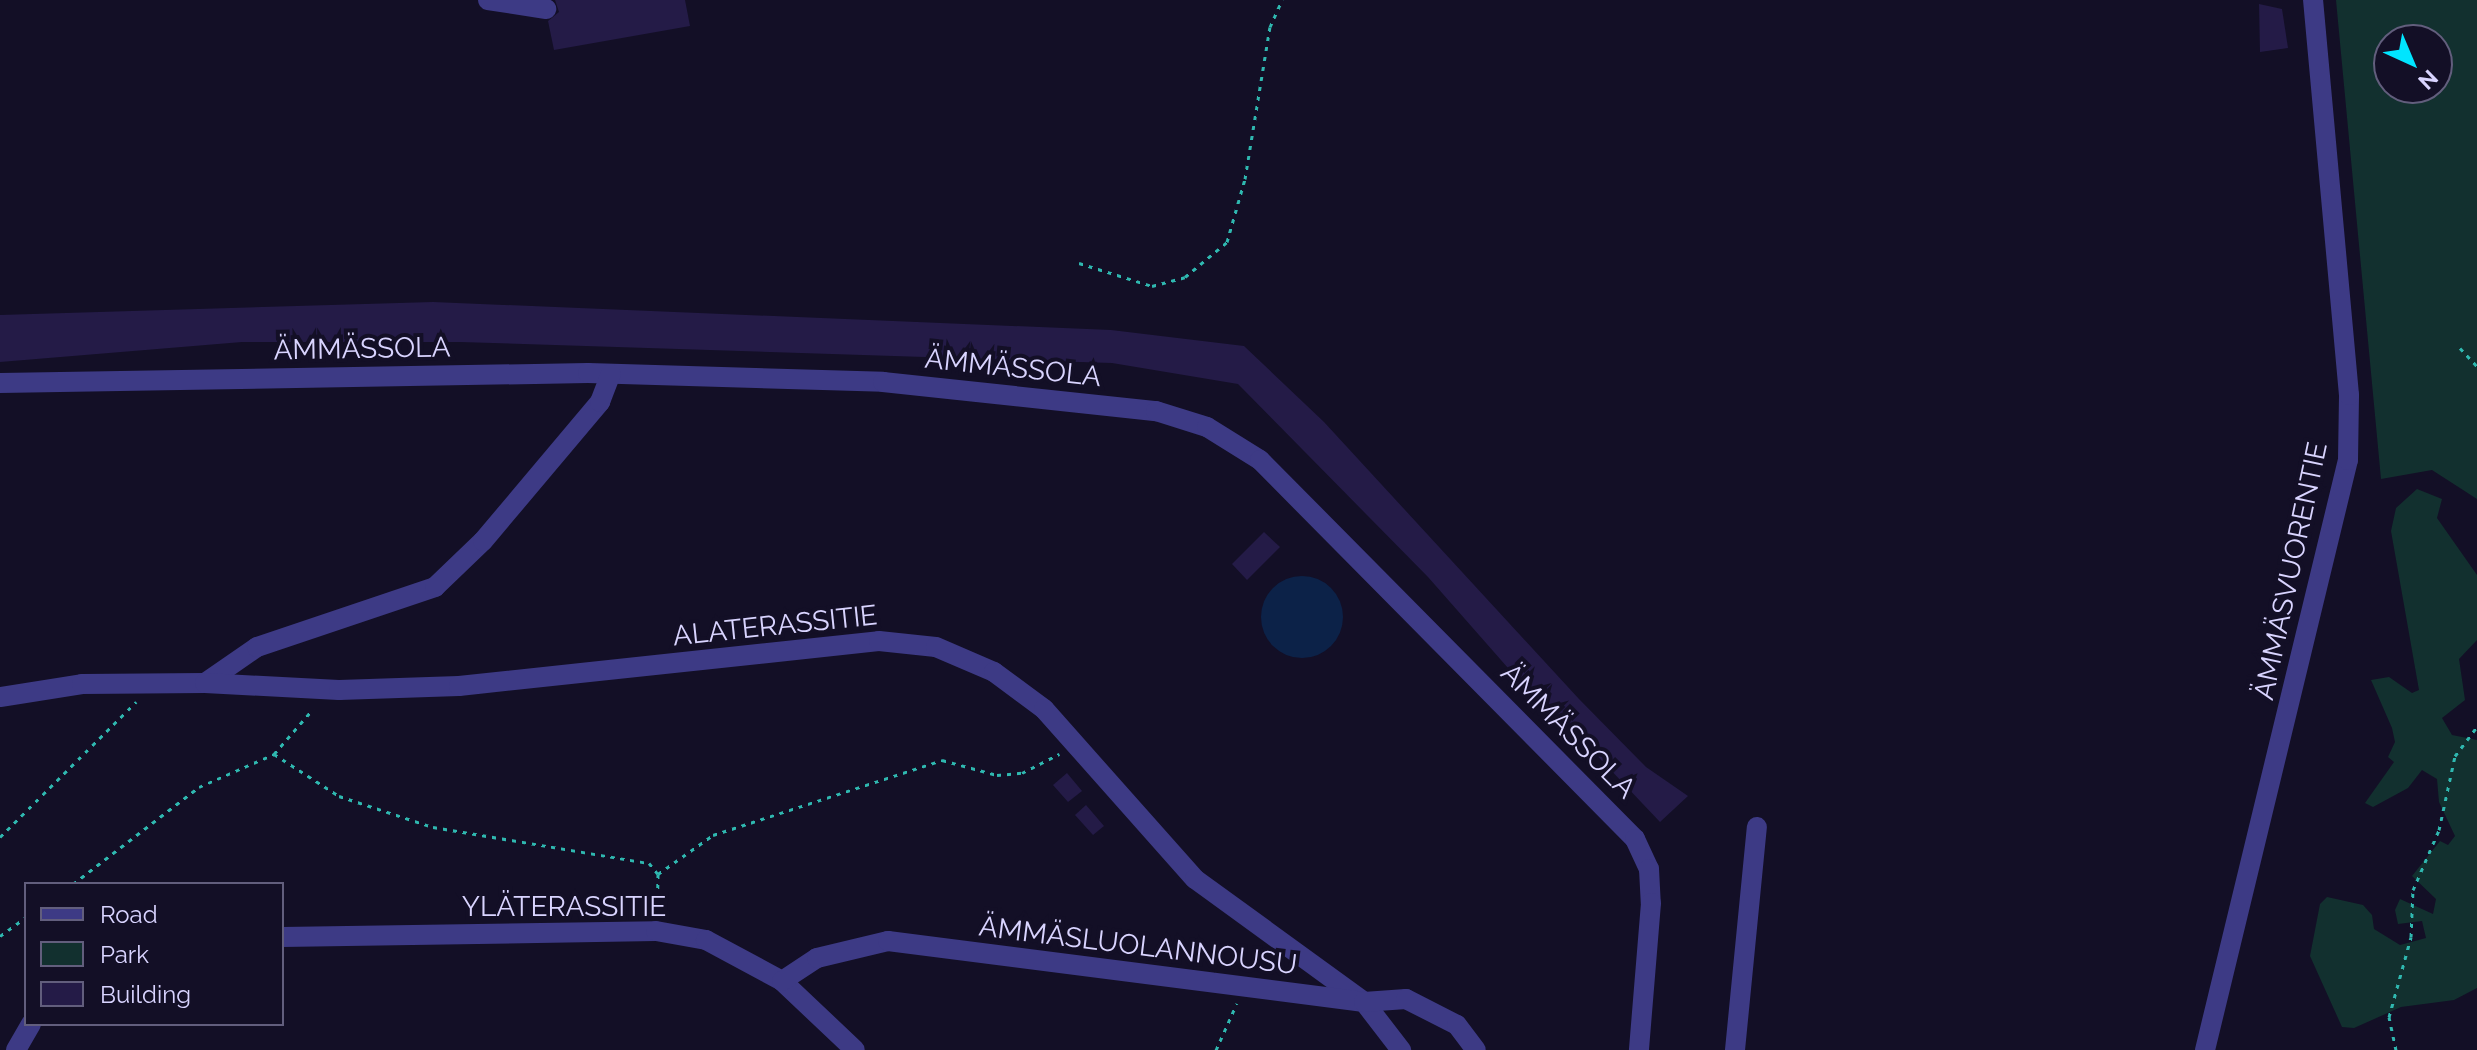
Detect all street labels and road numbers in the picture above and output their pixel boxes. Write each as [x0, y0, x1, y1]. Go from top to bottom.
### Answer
street label: ÄMMÄSSOLA [273, 331, 451, 367]
street label: ÄMMÄSSOLA [923, 342, 1103, 394]
street label: ÄMMÄSVUORENTIE [2247, 439, 2335, 703]
street label: ALATERASSITIE [671, 599, 879, 653]
street label: ÄMMÄSSOLA [1494, 657, 1642, 805]
street label: YLÄTERASSITIE [462, 890, 666, 924]
street label: ÄMMÄSLUOLANNOUSU [977, 910, 1299, 982]

